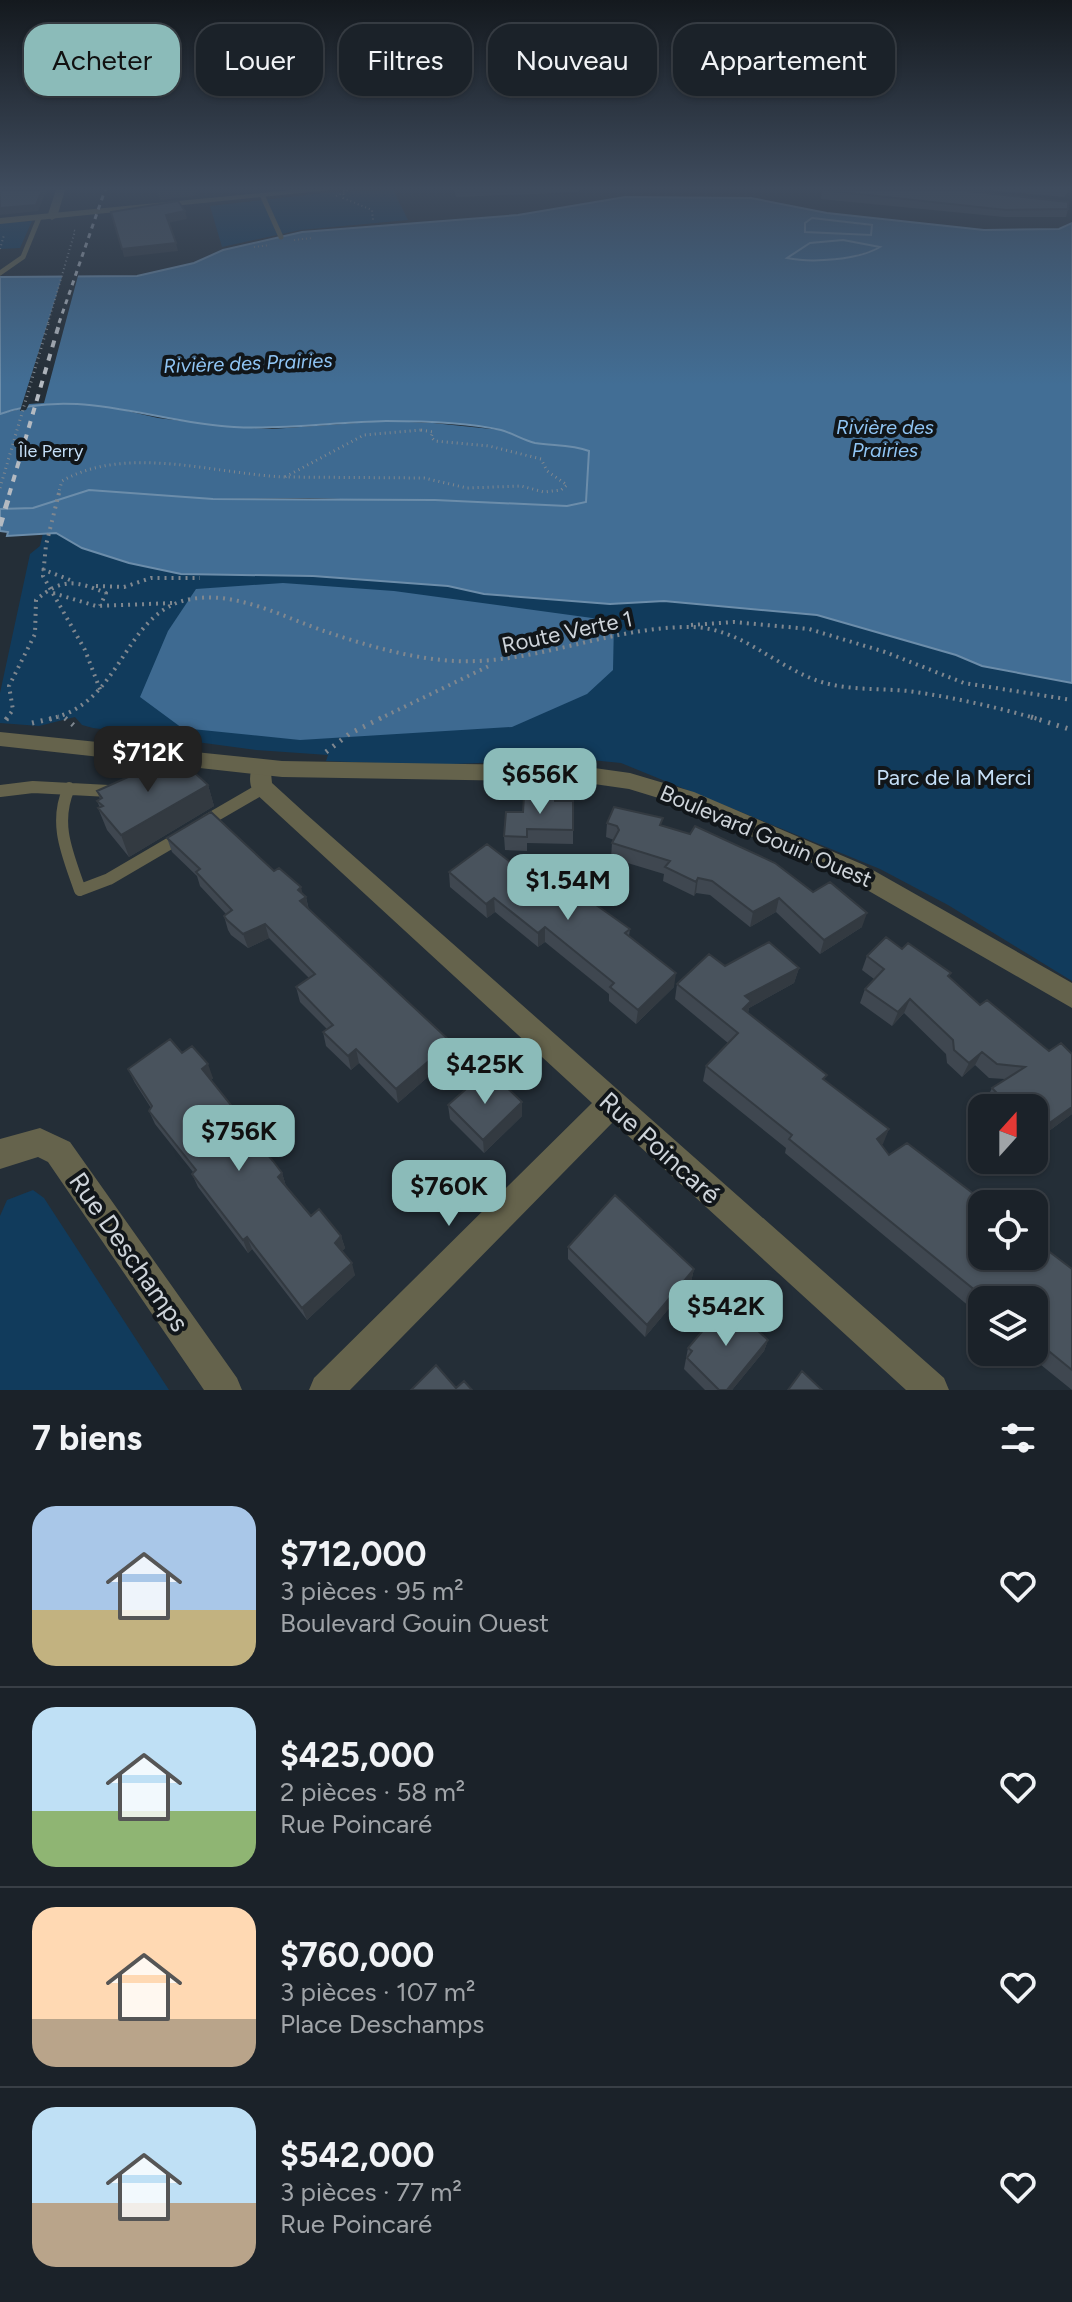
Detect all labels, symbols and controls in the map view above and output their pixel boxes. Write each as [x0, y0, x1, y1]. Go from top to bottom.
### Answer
chip: Acheter [24, 24, 180, 96]
chip: Louer [196, 24, 323, 96]
chip: Filtres [339, 24, 472, 96]
chip: Nouveau [488, 24, 657, 96]
chip: Appartement [673, 24, 895, 96]
water label: Rivière des Prairies [163, 348, 334, 378]
water label: Rivière des Prairies [836, 415, 935, 462]
park label: Île Perry [18, 440, 84, 462]
street label: Route Verte 1 [499, 605, 635, 659]
pin: $712K [92, 726, 204, 794]
text: $712K [112, 736, 184, 768]
pin: $656K [484, 748, 596, 816]
text: $656K [502, 758, 579, 790]
park label: Parc de la Merci [876, 764, 1032, 791]
street label: Boulevard Gouin Ouest [656, 779, 876, 893]
pin: $1.54M [503, 854, 633, 922]
text: $1.54M [525, 864, 611, 896]
pin: $425K [429, 1038, 541, 1106]
text: $425K [446, 1048, 524, 1080]
street label: Rue Poincaré [593, 1085, 727, 1211]
north arrow [968, 1094, 1048, 1174]
map controls [968, 1094, 1048, 1366]
pin: $756K [183, 1105, 295, 1173]
text: $756K [201, 1115, 277, 1147]
pin: $760K [393, 1160, 505, 1228]
street label: Rue Deschamps [62, 1166, 196, 1338]
text: $760K [410, 1170, 488, 1202]
button: locate [968, 1190, 1048, 1270]
pin: $542K [670, 1280, 782, 1348]
button: layers [968, 1286, 1048, 1366]
text: $542K [687, 1290, 765, 1322]
icon: filters [996, 1416, 1040, 1460]
text: 7 biens [32, 1418, 142, 1459]
text: $712,000 [280, 1534, 427, 1575]
icon: home [96, 1538, 192, 1634]
icon: heart [996, 1564, 1040, 1608]
text: 3 pièces · 95 m² [280, 1575, 464, 1607]
text: Boulevard Gouin Ouest [280, 1607, 549, 1639]
text: $425,000 [280, 1735, 435, 1776]
icon: home [96, 1739, 192, 1835]
icon: heart [996, 1765, 1040, 1809]
text: 2 pièces · 58 m² [280, 1776, 465, 1808]
text: Rue Poincaré [280, 1808, 432, 1840]
text: $760,000 [280, 1935, 434, 1976]
icon: home [96, 1939, 192, 2035]
icon: heart [996, 1965, 1040, 2009]
text: 3 pièces · 107 m² [280, 1976, 475, 2008]
text: Place Deschamps [280, 2008, 484, 2040]
text: $542,000 [280, 2135, 435, 2176]
icon: home [96, 2139, 192, 2235]
icon: heart [996, 2165, 1040, 2209]
text: 3 pièces · 77 m² [280, 2176, 462, 2208]
text: Rue Poincaré [280, 2208, 432, 2240]

